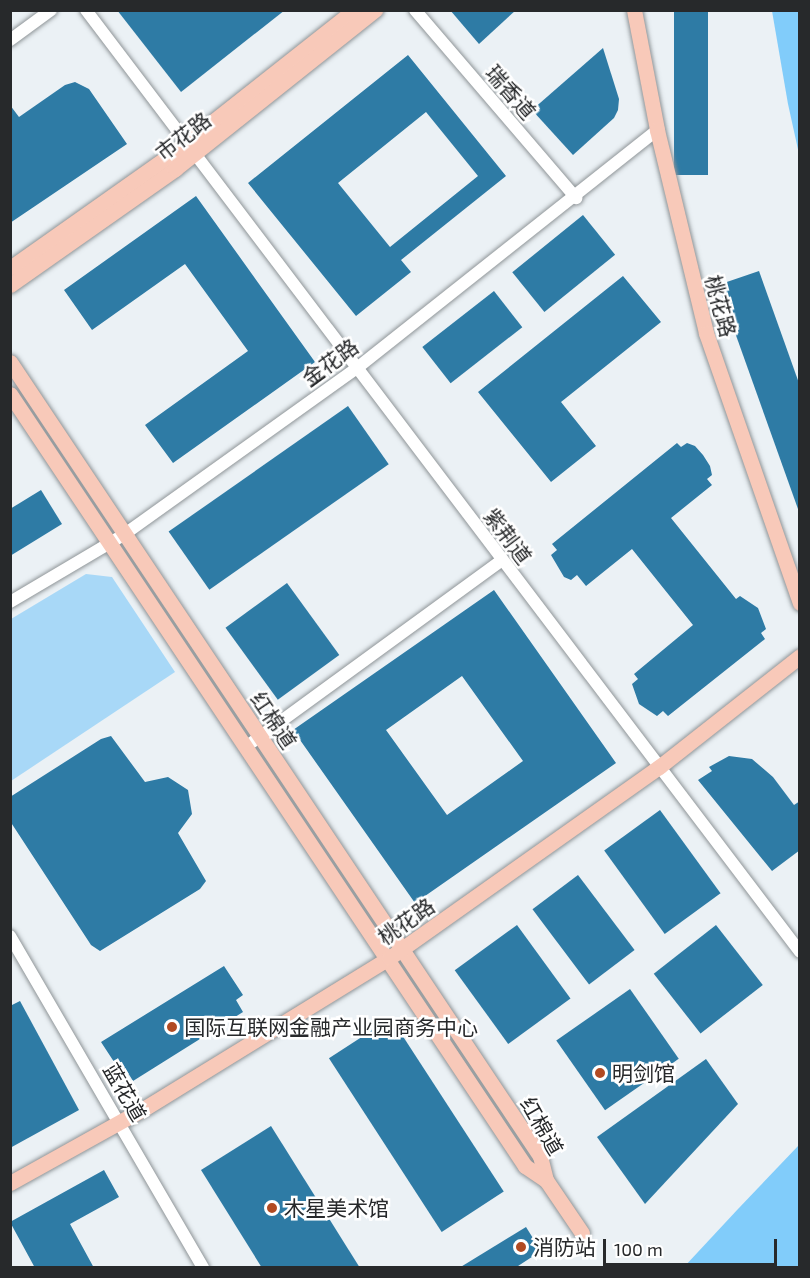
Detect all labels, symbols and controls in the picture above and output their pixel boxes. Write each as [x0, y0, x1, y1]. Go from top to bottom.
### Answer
street label: 瑞香道 [481, 60, 541, 124]
street label: 市花路 [150, 107, 216, 165]
street label: 桃花路 [701, 272, 741, 340]
street label: 金花路 [297, 333, 363, 391]
street label: 紫荆道 [479, 503, 537, 569]
street label: 红棉道 [246, 687, 302, 753]
street label: 桃花路 [373, 893, 439, 949]
place label: 国际互联网金融产业园商务中心 [184, 1014, 478, 1040]
marker: 国际互联网金融产业园商务中心 [165, 1020, 179, 1034]
street label: 蓝花道 [98, 1058, 152, 1126]
place label: 明剑馆 [612, 1060, 675, 1086]
marker: 明剑馆 [593, 1066, 607, 1080]
street label: 红棉道 [515, 1092, 569, 1160]
place label: 木星美术馆 [284, 1195, 389, 1221]
marker: 木星美术馆 [265, 1201, 279, 1215]
scale bar [606, 1227, 780, 1265]
place label: 消防站 [533, 1234, 596, 1260]
text: 100 m [614, 1238, 663, 1260]
marker: 消防站 [514, 1240, 528, 1254]

